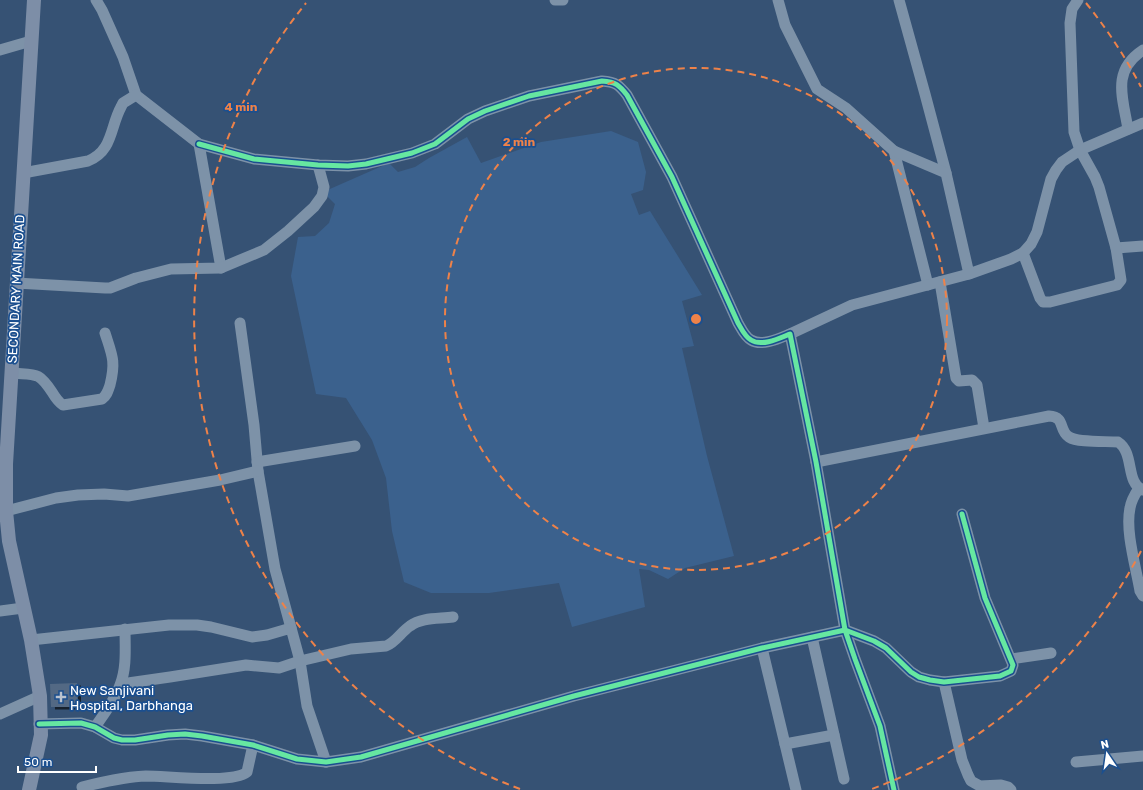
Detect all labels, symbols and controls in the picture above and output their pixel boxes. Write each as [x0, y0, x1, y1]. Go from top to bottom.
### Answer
text: 4 min [225, 100, 258, 114]
text: 2 min [503, 135, 536, 149]
street label: SECONDARY MAIN ROAD [5, 214, 27, 364]
centre of rings [689, 312, 703, 326]
place label: New Sanjivani Hospital, Darbhanga [70, 683, 193, 714]
marker: New Sanjivani Hospital, Darbhanga [55, 691, 67, 703]
north arrow [1087, 734, 1127, 774]
text: N [1100, 738, 1110, 752]
scale bar [18, 748, 96, 774]
text: 50 m [24, 755, 52, 769]

